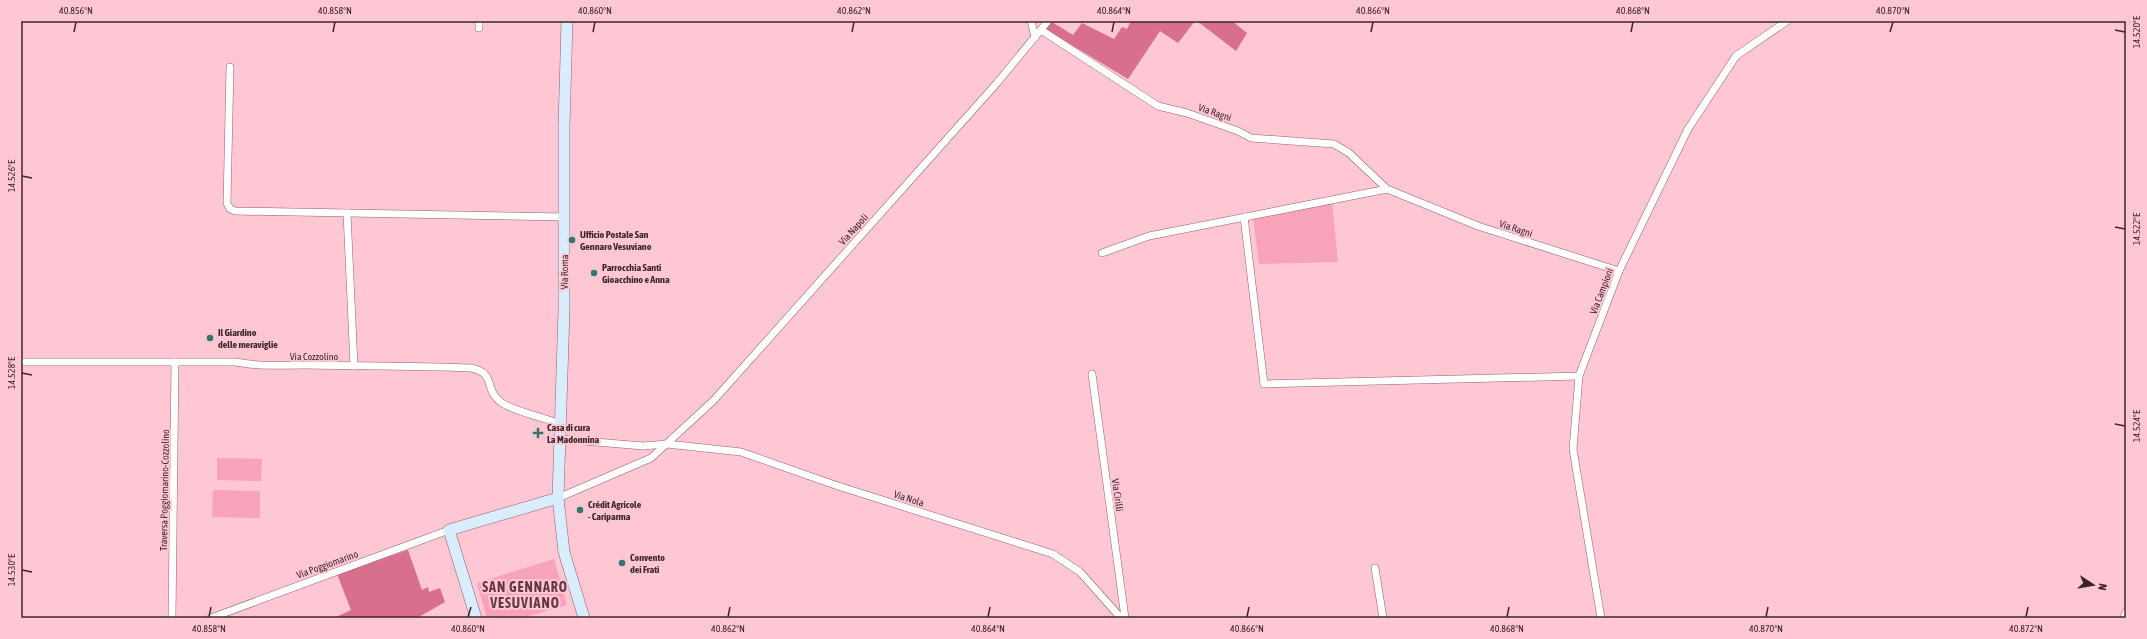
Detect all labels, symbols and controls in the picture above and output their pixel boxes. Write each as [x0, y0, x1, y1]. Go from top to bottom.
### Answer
text: 40.856°N [59, 5, 93, 16]
text: 40.858°N [318, 5, 352, 16]
text: 40.860°N [578, 5, 612, 16]
text: 40.862°N [837, 5, 871, 16]
text: 40.864°N [1097, 5, 1131, 16]
text: 40.866°N [1356, 5, 1390, 16]
text: 40.868°N [1616, 5, 1650, 16]
text: 40.870°N [1876, 5, 1910, 16]
text: 14.520°E [2131, 15, 2142, 48]
street label: Via Ragni [1197, 102, 1233, 123]
text: 14.526°E [6, 159, 17, 192]
street label: Via Napoli [837, 211, 870, 247]
text: 14.522°E [2131, 212, 2142, 245]
street label: Via Ragni [1498, 218, 1534, 239]
place label: Ufficio Postale San Gennaro Vesuviano [580, 229, 652, 252]
marker: Ufficio Postale San Gennaro Vesuviano [567, 235, 577, 245]
street label: Via Roma [559, 254, 570, 289]
place label: Parrocchia Santi Gioacchino e Anna [602, 262, 670, 285]
street label: Via Campioni [1588, 267, 1615, 316]
marker: Parrocchia Santi Gioacchino e Anna [589, 268, 599, 278]
place label: Il Giardino delle meraviglie [218, 327, 278, 350]
marker: Il Giardino delle meraviglie [205, 333, 215, 343]
street label: Via Cozzolino [290, 351, 339, 362]
text: 14.528°E [6, 356, 17, 389]
text: 14.524°E [2131, 409, 2142, 442]
place label: Casa di cura La Madonnina [547, 422, 600, 445]
marker: Casa di cura La Madonnina [532, 427, 544, 439]
street label: Traversa Poggiomarino-Cozzolino [158, 429, 171, 551]
street label: Via Cirilli [1110, 478, 1125, 512]
street label: Via Nola [892, 488, 926, 509]
place label: Crédit Agricole - Cariparma [588, 499, 642, 522]
marker: Crédit Agricole - Cariparma [575, 505, 585, 515]
street label: Via Poggiomarino [295, 548, 360, 581]
place label: Convento dei Frati [630, 552, 665, 575]
text: 14.530°E [6, 553, 17, 586]
marker: Convento dei Frati [617, 558, 627, 568]
north arrow [2073, 565, 2113, 605]
district label: SAN GENNARO VESUVIANO [482, 579, 568, 611]
text: N [2096, 583, 2109, 592]
text: 40.858°N [192, 623, 226, 634]
text: 40.860°N [451, 623, 485, 634]
text: 40.862°N [711, 623, 745, 634]
text: 40.864°N [971, 623, 1005, 634]
text: 40.866°N [1230, 623, 1264, 634]
text: 40.868°N [1490, 623, 1524, 634]
text: 40.870°N [1749, 623, 1783, 634]
text: 40.872°N [2009, 623, 2043, 634]

